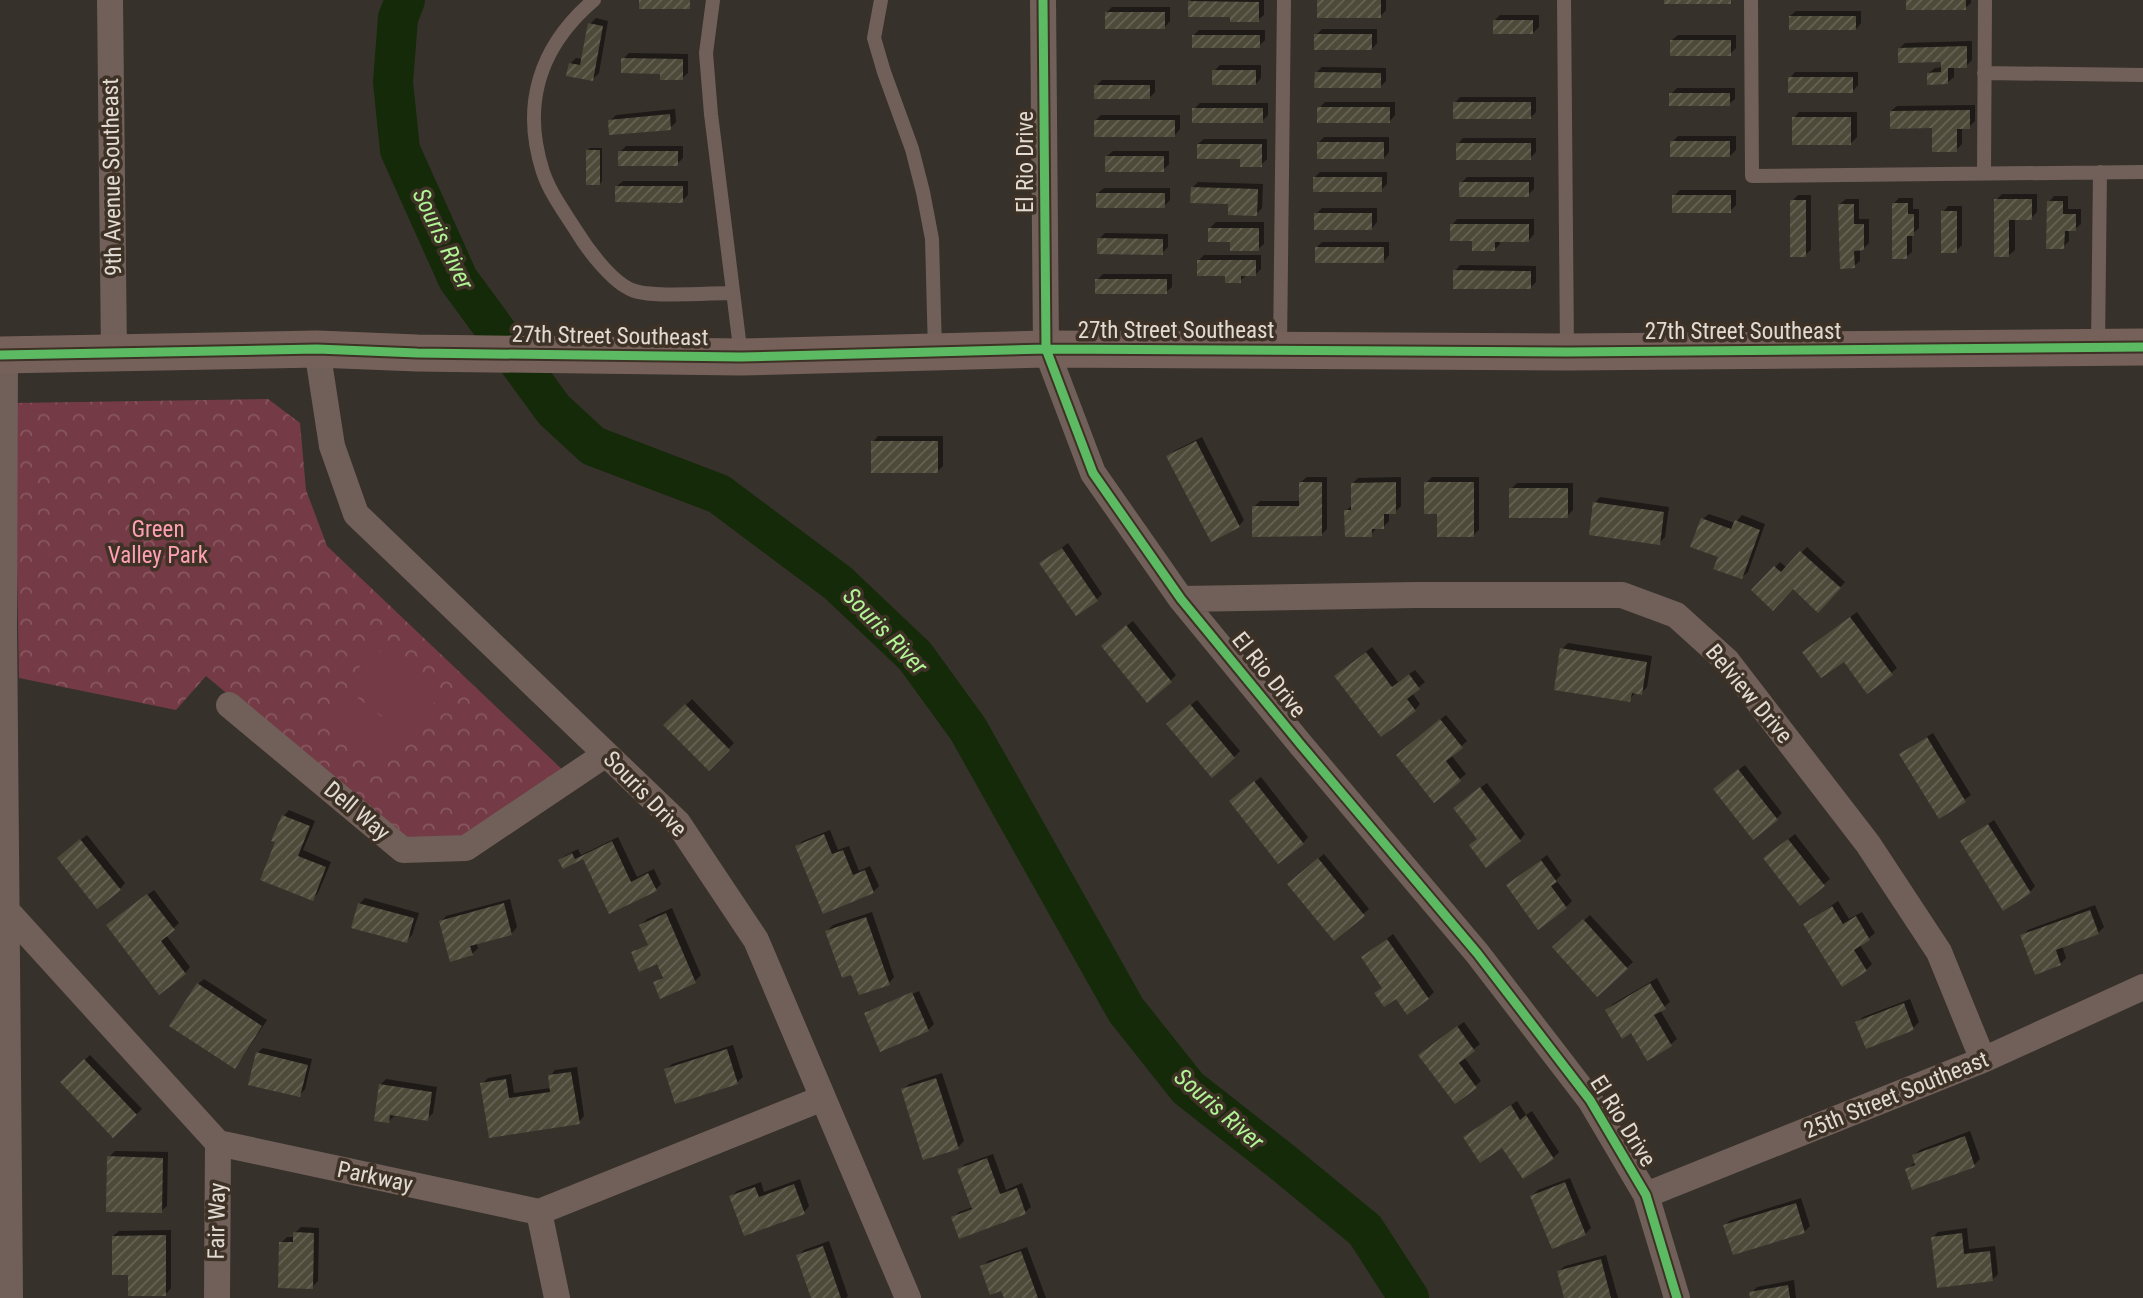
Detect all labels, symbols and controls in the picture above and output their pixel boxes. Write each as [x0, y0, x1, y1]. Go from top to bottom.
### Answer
street label: 9th Avenue Southeast [97, 78, 127, 276]
street label: El Rio Drive [1012, 111, 1039, 213]
water label: Souris River [407, 184, 480, 295]
street label: 27th Street Southeast [1078, 317, 1274, 344]
street label: 27th Street Southeast [1645, 318, 1841, 345]
street label: 27th Street Southeast [511, 321, 709, 351]
park label: Green Valley Park [108, 516, 209, 569]
water label: Souris River [837, 582, 934, 681]
street label: El Rio Drive [1226, 627, 1312, 723]
street label: Belview Drive [1700, 639, 1798, 749]
street label: Souris Drive [598, 746, 692, 842]
street label: Dell Way [319, 776, 396, 846]
street label: 25th Street Southeast [1800, 1046, 1992, 1144]
water label: Souris River [1169, 1063, 1270, 1156]
street label: El Rio Drive [1584, 1071, 1662, 1171]
street label: Parkway [335, 1156, 416, 1198]
street label: Fair Way [203, 1182, 231, 1260]

